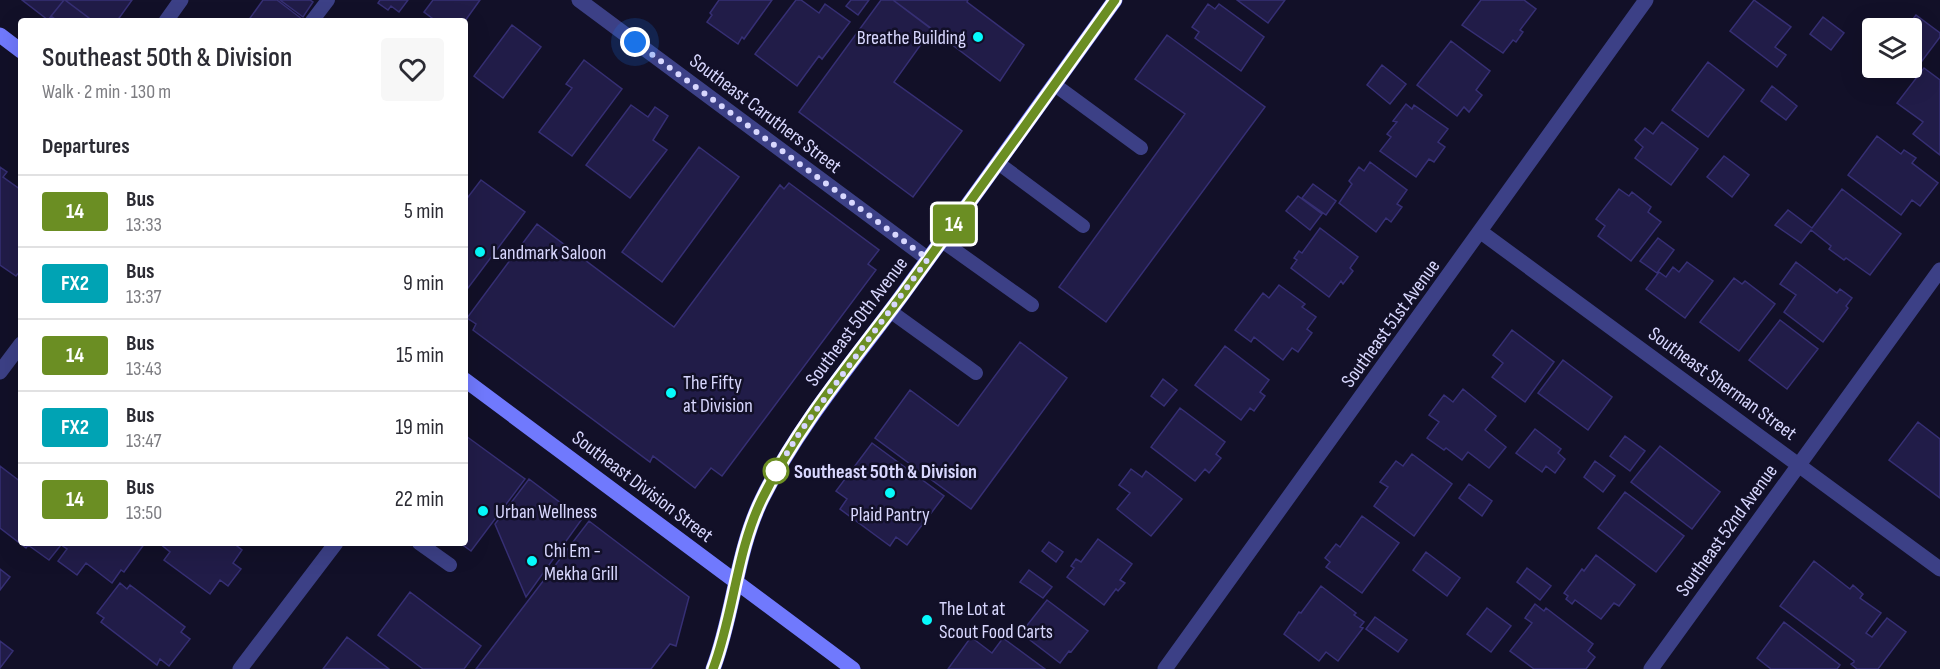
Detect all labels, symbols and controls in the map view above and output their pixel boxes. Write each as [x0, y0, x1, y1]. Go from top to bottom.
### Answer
map controls [1862, 18, 1922, 78]
button: layers [1862, 18, 1922, 78]
place label: Breathe Building [857, 26, 966, 50]
your location [620, 27, 650, 57]
marker: Breathe Building [971, 30, 985, 44]
button: heart [381, 38, 444, 101]
text: Southeast 50th & Division [42, 41, 292, 74]
street label: Southeast Caruthers Street [685, 49, 846, 179]
text: Walk · 2 min · 130 m [42, 80, 171, 104]
text: Departures [42, 133, 130, 160]
text: Bus [126, 186, 155, 213]
text: 5 min [404, 198, 444, 225]
text: 14 [66, 199, 84, 224]
line badge: 14 [927, 204, 981, 244]
text: 14 [945, 212, 963, 237]
text: 13:33 [126, 213, 162, 237]
place label: Landmark Saloon [492, 241, 606, 265]
marker: Landmark Saloon [473, 245, 487, 259]
street label: Southeast 50th Avenue [800, 252, 913, 391]
street label: Southeast 51st Avenue [1336, 255, 1445, 392]
text: Bus [126, 258, 155, 285]
text: 9 min [403, 270, 444, 297]
text: FX2 [61, 271, 89, 296]
text: 13:37 [126, 285, 162, 309]
street label: Southeast Sherman Street [1644, 322, 1801, 446]
text: Bus [126, 330, 155, 357]
text: 15 min [396, 342, 444, 369]
text: 14 [66, 343, 84, 368]
text: 13:43 [126, 357, 162, 381]
place label: The Fifty at Division [683, 371, 753, 418]
marker: The Fifty at Division [664, 386, 678, 400]
text: Bus [126, 402, 155, 429]
text: 19 min [395, 414, 444, 441]
text: FX2 [61, 415, 89, 440]
street label: Southeast Division Street [567, 426, 718, 548]
text: 13:47 [126, 429, 161, 453]
marker: Southeast 50th & Division [763, 458, 789, 484]
place label: Southeast 50th & Division [794, 460, 977, 484]
street label: Southeast 52nd Avenue [1671, 460, 1783, 601]
text: Bus [126, 474, 155, 501]
text: 22 min [395, 486, 444, 513]
marker: Plaid Pantry [883, 486, 897, 500]
text: 14 [66, 487, 84, 512]
place label: Urban Wellness [495, 500, 597, 524]
text: 13:50 [126, 501, 162, 525]
place label: Plaid Pantry [850, 503, 930, 527]
marker: Urban Wellness [476, 504, 490, 518]
place label: Chi Em - Mekha Grill [544, 539, 618, 586]
marker: Chi Em - Mekha Grill [525, 554, 539, 568]
place label: The Lot at Scout Food Carts [939, 597, 1053, 644]
marker: The Lot at Scout Food Carts [920, 613, 934, 627]

